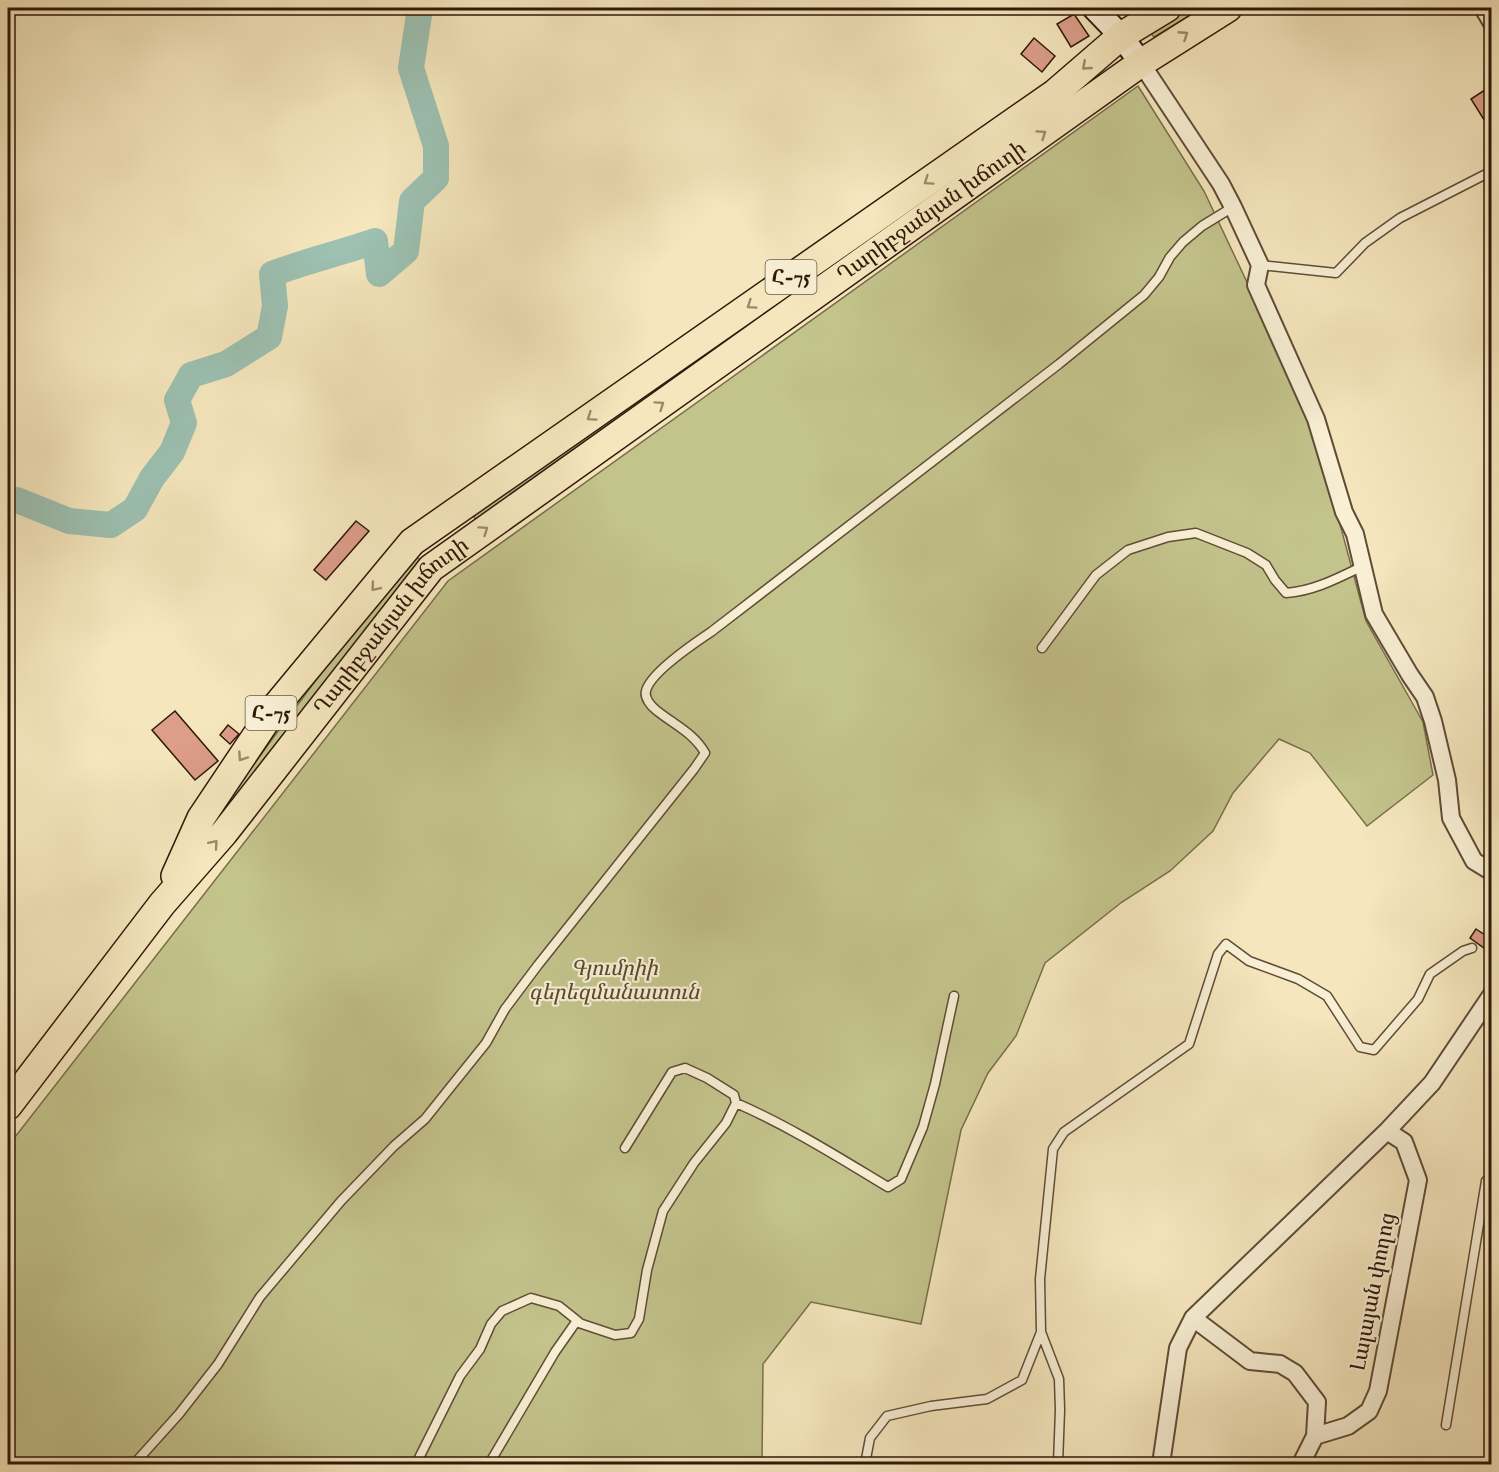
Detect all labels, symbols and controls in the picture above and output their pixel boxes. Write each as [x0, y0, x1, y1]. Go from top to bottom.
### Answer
one-way arrow [1178, 31, 1188, 43]
one-way arrow [1082, 59, 1093, 70]
one-way arrow [1035, 130, 1046, 141]
street label: Ղարիբջանյան խճուղի [832, 135, 1032, 288]
one-way arrow [924, 174, 935, 185]
road number: Հ-75 [766, 260, 816, 294]
one-way arrow [747, 298, 758, 309]
one-way arrow [654, 401, 665, 412]
one-way arrow [587, 410, 598, 421]
one-way arrow [478, 526, 489, 537]
street label: Ղարիբջանյան խճուղի [308, 532, 474, 720]
one-way arrow [371, 580, 382, 591]
road number: Հ-75 [246, 696, 296, 730]
one-way arrow [238, 750, 249, 761]
one-way arrow [207, 840, 218, 851]
park label: Գյումրիի գերեզմանատուն [529, 956, 700, 1007]
street label: Լալայան փողոց [1345, 1211, 1403, 1373]

